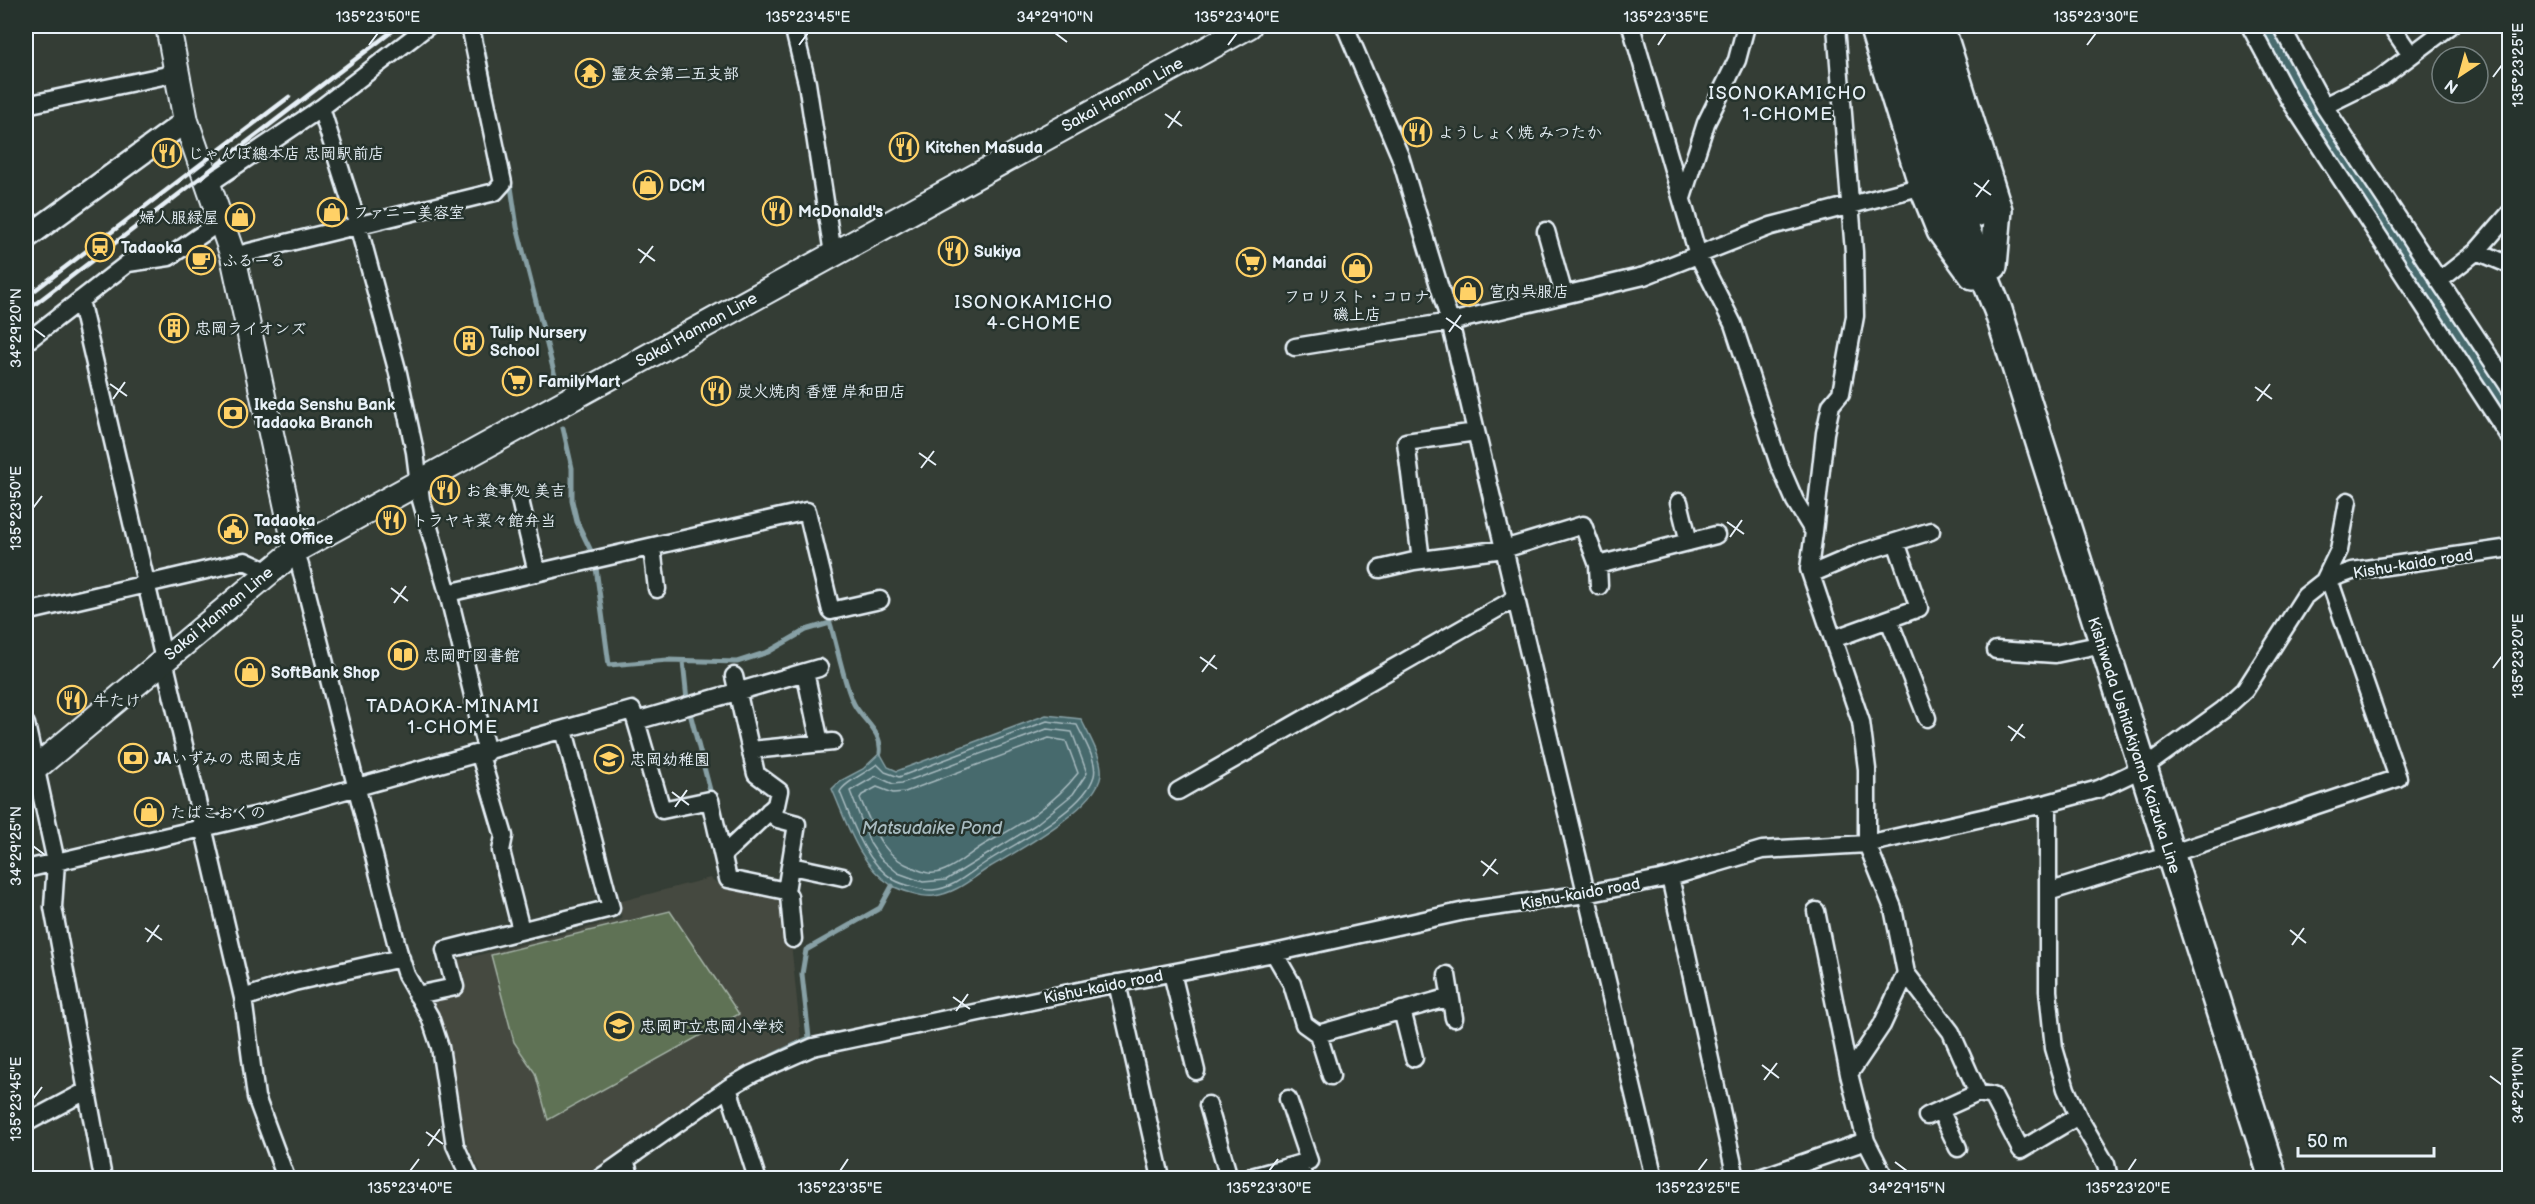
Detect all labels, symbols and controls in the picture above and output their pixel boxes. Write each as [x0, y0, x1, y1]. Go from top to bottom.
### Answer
text: 135°23'50"E [336, 8, 420, 27]
text: 135°23'45"E [766, 8, 850, 27]
text: 34°29'10"N [1016, 8, 1094, 27]
text: 135°23'40"E [1195, 8, 1280, 27]
text: 135°23'35"E [1624, 8, 1709, 27]
text: 135°23'30"E [2053, 8, 2139, 27]
text: 135°23'25"E [2509, 23, 2528, 107]
north arrow [2430, 45, 2490, 105]
street label: Sakai Hannan Line [1059, 54, 1187, 137]
temple icon: 霊友会第二五支部 [574, 57, 606, 89]
place label: 霊友会第二五支部 [611, 65, 739, 84]
text: N [2442, 75, 2463, 97]
district label: ISONOKAMICHO 1-CHOME [1709, 83, 1867, 125]
restaurant icon: ようしょく焼 みつたか [1401, 116, 1433, 148]
place label: ようしょく焼 みつたか [1438, 124, 1602, 143]
restaurant icon: Kitchen Masuda [888, 131, 920, 163]
restaurant icon: じゃんぼ總本店 忠岡駅前店 [151, 137, 183, 169]
place label: Kitchen Masuda [925, 139, 1043, 158]
place label: じゃんぼ總本店 忠岡駅前店 [188, 145, 384, 164]
shop icon: DCM [632, 169, 664, 201]
place label: DCM [669, 177, 705, 196]
restaurant icon: McDonald's [761, 195, 793, 227]
shop icon: ファニー美容室 [316, 196, 348, 228]
shop icon: 婦人服緑屋 [224, 201, 256, 233]
place label: McDonald's [798, 203, 883, 222]
place label: ファニー美容室 [353, 204, 465, 223]
place label: 婦人服緑屋 [139, 209, 219, 228]
station icon: Tadaoka [84, 231, 116, 263]
restaurant icon: Sukiya [937, 235, 969, 267]
place label: Tadaoka [121, 239, 182, 258]
place label: Sukiya [974, 243, 1021, 262]
cafe icon: ふるーる [185, 244, 217, 276]
supermarket icon: Mandai [1235, 246, 1267, 278]
place label: ふるーる [222, 252, 286, 271]
shop icon: フロリスト・コロナ 磯上店 [1341, 252, 1373, 284]
place label: Mandai [1272, 254, 1326, 273]
shop icon: 宮内呉服店 [1452, 275, 1484, 307]
place label: 宮内呉服店 [1489, 283, 1569, 302]
text: 34°29'20"N [7, 288, 26, 368]
place label: フロリスト・コロナ 磯上店 [1284, 288, 1430, 325]
street label: Sakai Hannan Line [633, 289, 761, 372]
district label: ISONOKAMICHO 4-CHOME [955, 292, 1113, 334]
building icon: 忠岡ライオンズ [158, 312, 190, 344]
place label: 忠岡ライオンズ [195, 320, 306, 339]
place label: Tulip Nursery School [490, 324, 587, 361]
building icon: Tulip Nursery School [453, 325, 485, 357]
supermarket icon: FamilyMart [501, 365, 533, 397]
place label: FamilyMart [538, 373, 621, 392]
restaurant icon: 炭火焼肉 香煙 岸和田店 [700, 375, 732, 407]
place label: 炭火焼肉 香煙 岸和田店 [737, 383, 906, 402]
place label: Ikeda Senshu Bank Tadaoka Branch [254, 396, 396, 433]
bank icon: Ikeda Senshu Bank Tadaoka Branch [217, 397, 249, 429]
text: 135°23'50"E [7, 466, 26, 550]
restaurant icon: お食事処 美吉 [429, 474, 461, 506]
place label: お食事処 美吉 [466, 482, 566, 501]
restaurant icon: トラヤキ菜々館弁当 [375, 504, 407, 536]
place label: Tadaoka Post Office [254, 512, 333, 549]
place label: トラヤキ菜々館弁当 [412, 512, 556, 531]
public building icon: Tadaoka Post Office [217, 513, 249, 545]
street label: Kishu-kaido road [2352, 546, 2475, 583]
street label: Sakai Hannan Line [161, 563, 278, 665]
text: 135°23'20"E [2509, 614, 2528, 698]
street label: Kishiwada Ushitakiyama Kaizuka Line [2083, 615, 2184, 877]
library icon: 忠岡町図書館 [387, 639, 419, 671]
place label: 忠岡町図書館 [424, 647, 520, 666]
shop icon: SoftBank Shop [234, 656, 266, 688]
place label: SoftBank Shop [271, 664, 380, 683]
restaurant icon: 牛たけ [56, 684, 88, 716]
place label: 牛たけ [93, 692, 141, 711]
district label: TADAOKA-MINAMI 1-CHOME [366, 696, 540, 738]
bank icon: JAいずみの 忠岡支店 [117, 742, 149, 774]
school or university icon: 忠岡幼稚園 [593, 743, 625, 775]
place label: JAいずみの 忠岡支店 [154, 750, 302, 769]
place label: 忠岡幼稚園 [630, 751, 710, 770]
shop icon: たばこおくの [133, 796, 165, 828]
place label: たばこおくの [170, 804, 266, 823]
text: 34°29'25"N [7, 806, 26, 886]
water label: Matsudaike Pond [862, 818, 1003, 839]
street label: Kishu-kaido road [1519, 875, 1642, 914]
street label: Kishu-kaido road [1042, 967, 1165, 1008]
school or university icon: 忠岡町立忠岡小学校 [603, 1010, 635, 1042]
place label: 忠岡町立忠岡小学校 [640, 1018, 784, 1037]
text: 34°29'10"N [2509, 1046, 2528, 1124]
text: 135°23'45"E [7, 1057, 26, 1141]
scale bar [2298, 1120, 2434, 1158]
text: 50 m [2307, 1131, 2348, 1152]
text: 135°23'40"E [368, 1179, 453, 1198]
text: 135°23'35"E [798, 1179, 883, 1198]
text: 135°23'30"E [1226, 1179, 1312, 1198]
text: 135°23'25"E [1656, 1179, 1740, 1198]
text: 34°29'15"N [1869, 1179, 1945, 1198]
text: 135°23'20"E [2086, 1179, 2170, 1198]

